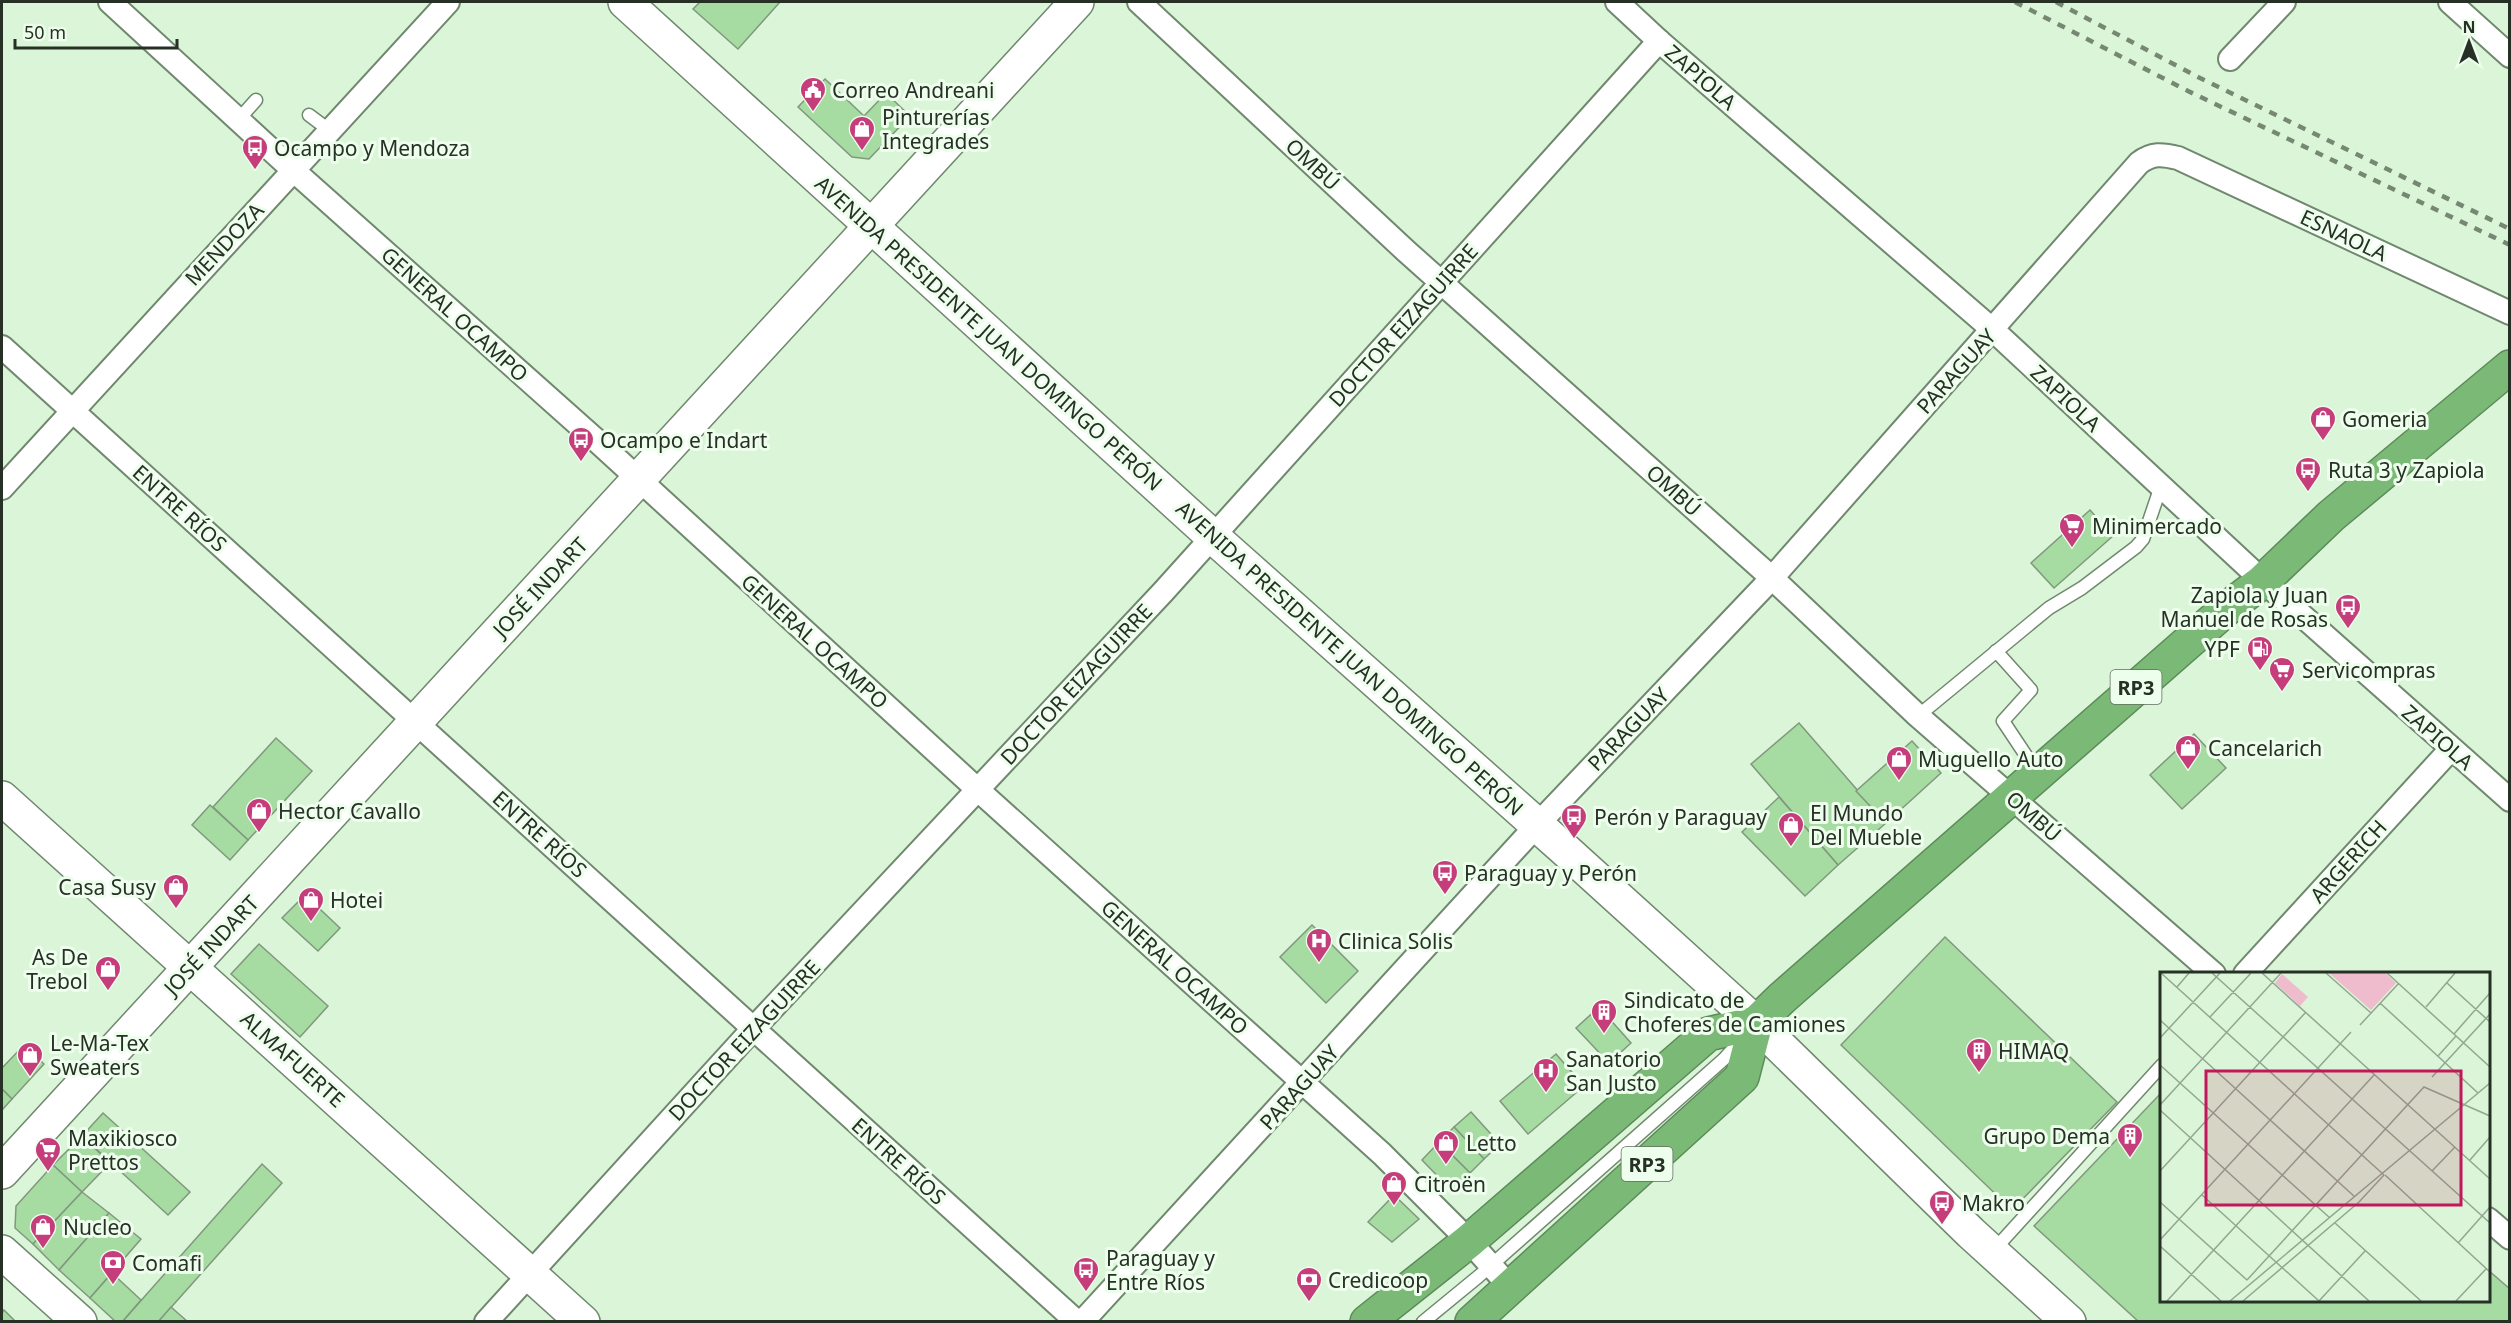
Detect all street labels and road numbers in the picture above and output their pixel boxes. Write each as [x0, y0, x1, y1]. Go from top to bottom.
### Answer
street label: ZAPIOLA [1659, 38, 1743, 116]
street label: OMBÚ [1280, 132, 1346, 196]
street label: AVENIDA PRESIDENTE JUAN DOMINGO PERÓN [809, 169, 1169, 497]
street label: MENDOZA [178, 196, 270, 291]
street label: ESNAOLA [2296, 203, 2393, 268]
street label: DOCTOR EIZAGUIRRE [1322, 237, 1484, 413]
street label: GENERAL OCAMPO [375, 240, 535, 388]
street label: PARAGUAY [1910, 322, 2002, 420]
street label: ZAPIOLA [2025, 358, 2107, 438]
street label: ENTRE RÍOS [127, 458, 233, 558]
street label: OMBÚ [1641, 458, 1707, 522]
street label: AVENIDA PRESIDENTE JUAN DOMINGO PERÓN [1170, 494, 1530, 822]
street label: JOSÉ INDART [485, 531, 594, 644]
street label: GENERAL OCAMPO [735, 567, 895, 715]
street label: DOCTOR EIZAGUIRRE [994, 597, 1158, 771]
road number: RP3 [2110, 670, 2162, 704]
street label: PARAGUAY [1581, 681, 1675, 777]
street label: ZAPIOLA [2396, 698, 2480, 776]
street label: ENTRE RÍOS [487, 784, 593, 884]
street label: OMBÚ [2000, 784, 2068, 848]
street label: ARGERICH [2303, 814, 2393, 908]
street label: JOSÉ INDART [156, 889, 265, 1002]
street label: GENERAL OCAMPO [1095, 893, 1255, 1041]
street label: DOCTOR EIZAGUIRRE [662, 953, 826, 1127]
street label: ALMAFUERTE [235, 1005, 351, 1113]
street label: PARAGUAY [1253, 1038, 1345, 1136]
street label: ENTRE RÍOS [846, 1111, 952, 1211]
road number: RP3 [1622, 1147, 1672, 1181]

